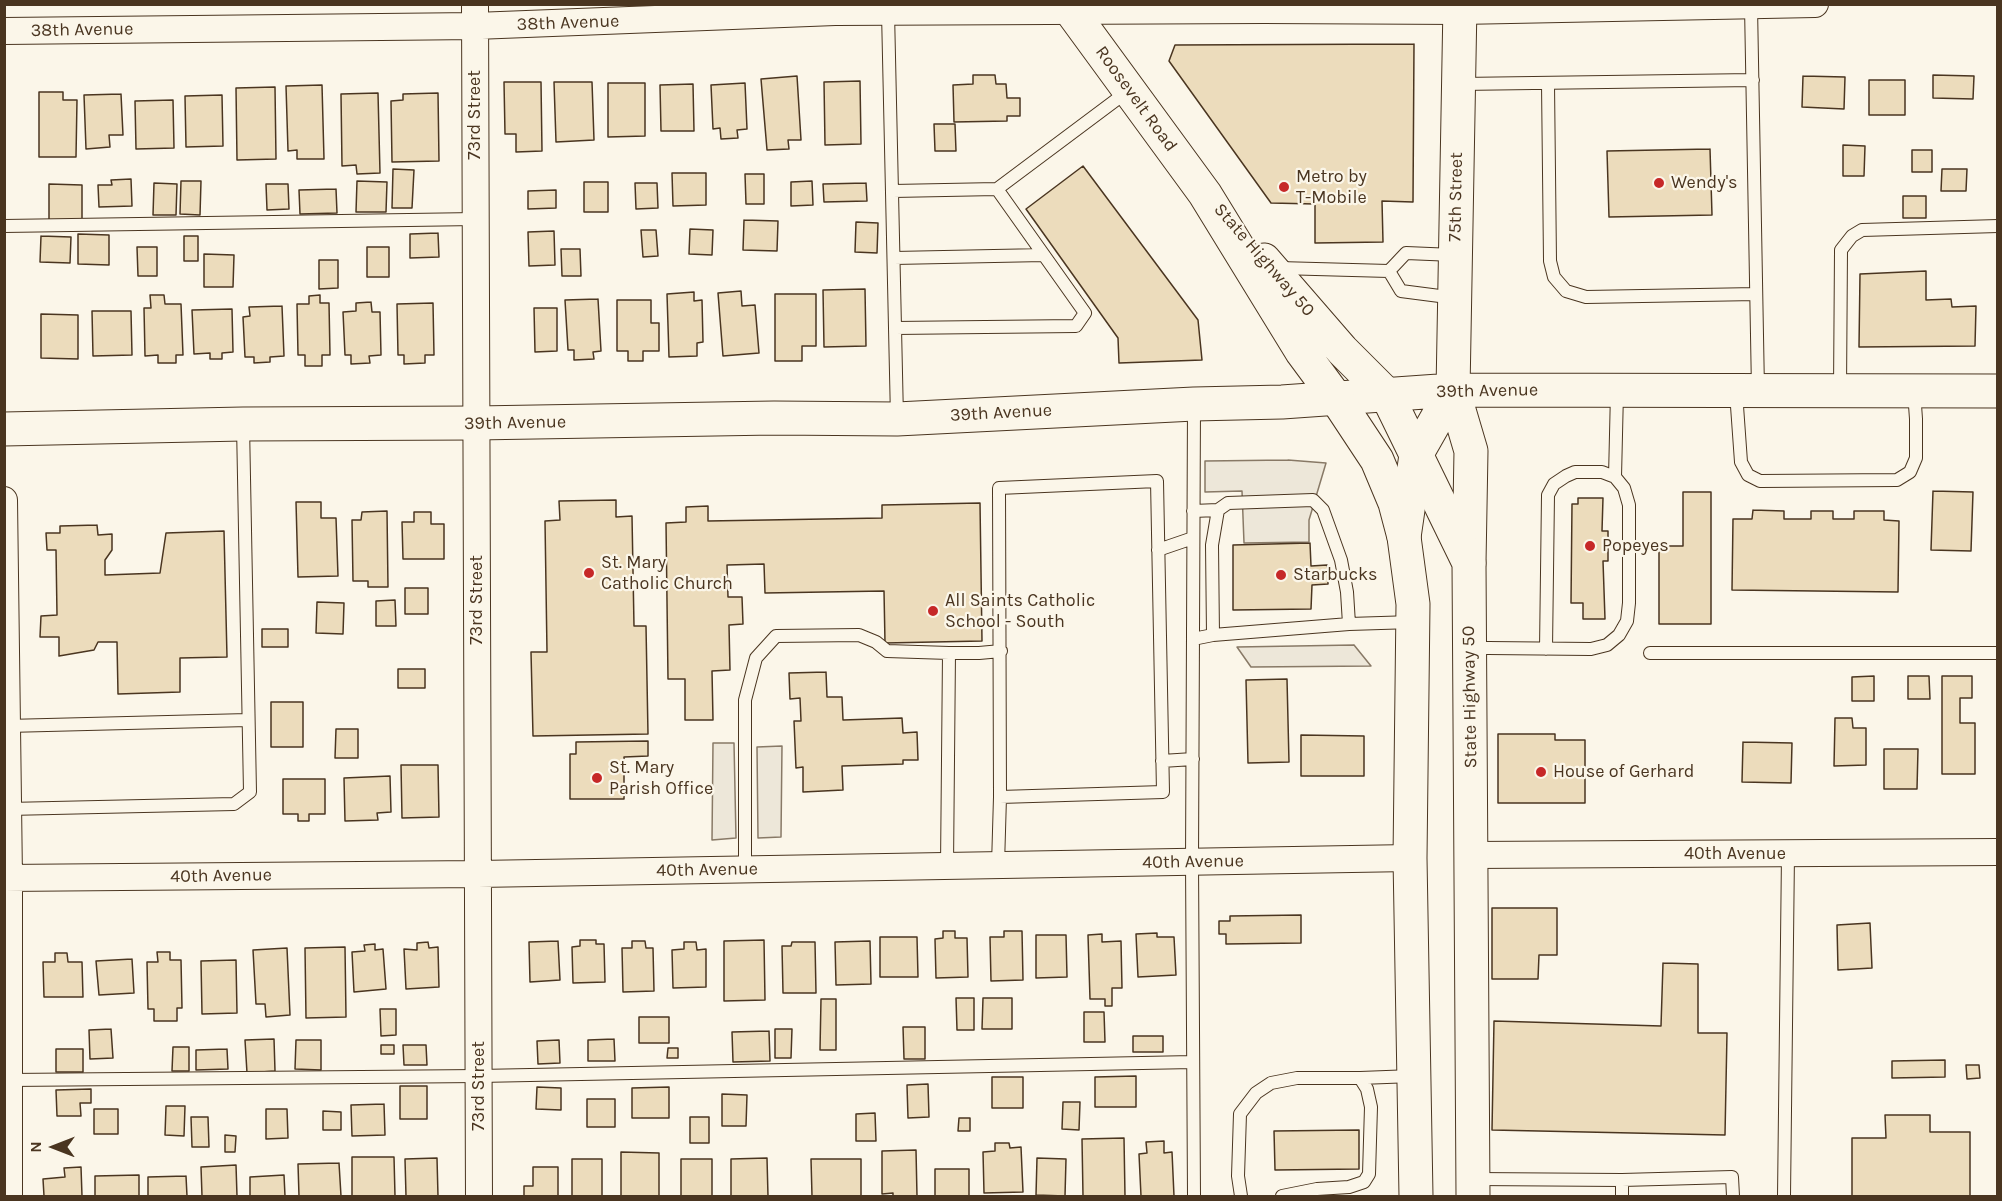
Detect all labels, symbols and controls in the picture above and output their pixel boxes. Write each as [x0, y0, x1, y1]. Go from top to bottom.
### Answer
street label: 38th Avenue [516, 10, 620, 36]
street label: 38th Avenue [30, 18, 134, 42]
street label: Roosevelt Road [1090, 42, 1182, 156]
street label: 73rd Street [464, 70, 486, 160]
street label: 75th Street [1444, 152, 1468, 242]
place label: Metro by T-Mobile [1296, 166, 1367, 208]
place label: Wendy's [1671, 172, 1738, 194]
marker: Wendy's [1652, 176, 1666, 190]
marker: Metro by T-Mobile [1277, 180, 1291, 194]
street label: State Highway 50 [1209, 199, 1319, 321]
street label: 39th Avenue [1436, 379, 1538, 403]
street label: 39th Avenue [949, 400, 1053, 426]
street label: 39th Avenue [464, 411, 566, 435]
place label: Popeyes [1602, 535, 1669, 557]
marker: Popeyes [1583, 539, 1597, 553]
place label: St. Mary Catholic Church [601, 552, 733, 594]
street label: 73rd Street [466, 555, 488, 645]
place label: Starbucks [1293, 564, 1378, 586]
marker: St. Mary Catholic Church [582, 566, 596, 580]
marker: Starbucks [1274, 568, 1288, 582]
place label: All Saints Catholic School - South [945, 590, 1095, 632]
marker: All Saints Catholic School - South [926, 604, 940, 618]
street label: State Highway 50 [1458, 625, 1482, 769]
place label: St. Mary Parish Office [609, 757, 713, 800]
place label: House of Gerhard [1553, 761, 1694, 783]
marker: House of Gerhard [1534, 765, 1548, 779]
marker: St. Mary Parish Office [590, 771, 604, 785]
street label: 40th Avenue [1684, 843, 1786, 865]
street label: 40th Avenue [1142, 850, 1244, 874]
street label: 40th Avenue [656, 858, 758, 882]
street label: 40th Avenue [170, 864, 272, 888]
street label: 73rd Street [468, 1041, 490, 1131]
north arrow [24, 1117, 84, 1177]
text: N [26, 1141, 45, 1153]

